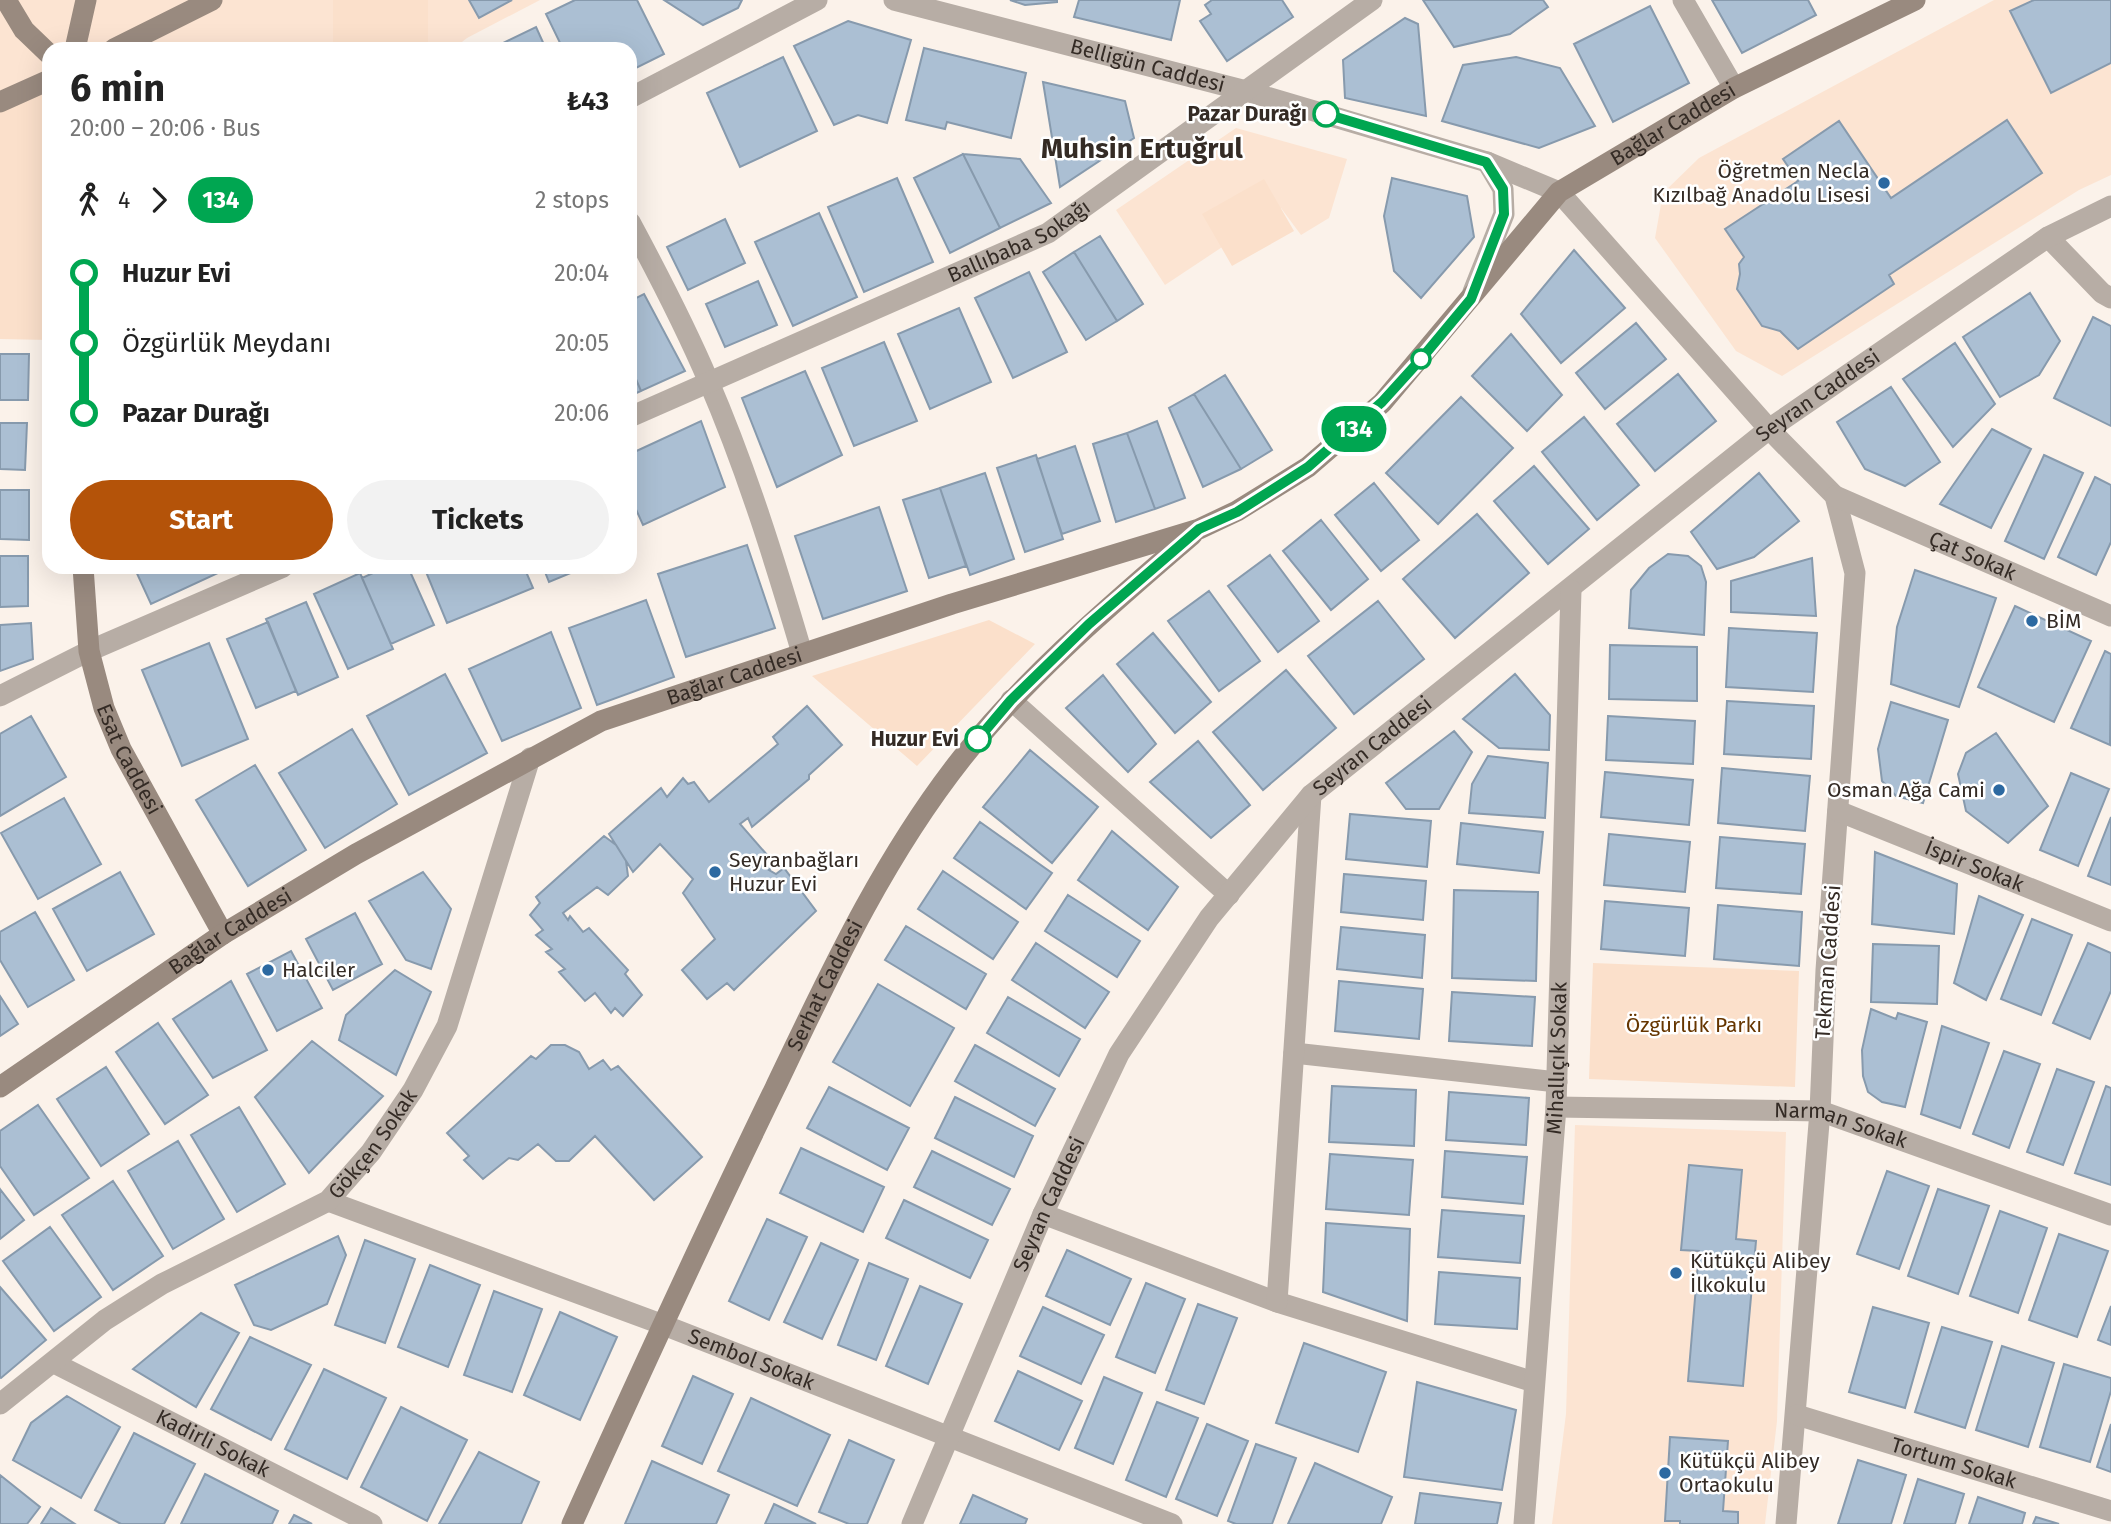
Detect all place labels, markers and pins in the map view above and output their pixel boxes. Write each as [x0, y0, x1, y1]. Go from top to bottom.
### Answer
place label: Pazar Durağı [1188, 101, 1307, 127]
marker: Pazar Durağı [1313, 101, 1339, 127]
place label: Öğretmen Necla Kızılbağ Anadolu Lisesi [1653, 158, 1870, 208]
marker: Öğretmen Necla Kızılbağ Anadolu Lisesi [1876, 175, 1892, 191]
unlabelled marker [1411, 349, 1431, 369]
place label: BİM [2046, 608, 2081, 634]
marker: BİM [2024, 613, 2040, 629]
place label: Huzur Evi [871, 726, 959, 752]
marker: Huzur Evi [965, 726, 991, 752]
place label: Osman Ağa Cami [1827, 777, 1985, 803]
marker: Osman Ağa Cami [1991, 782, 2007, 798]
place label: Seyranbağları Huzur Evi [729, 847, 859, 897]
marker: Seyranbağları Huzur Evi [707, 864, 723, 880]
place label: Halciler [282, 957, 355, 983]
marker: Halciler [260, 962, 276, 978]
place label: Kütükçü Alibey İlkokulu [1690, 1248, 1831, 1298]
marker: Kütükçü Alibey İlkokulu [1668, 1265, 1684, 1281]
place label: Kütükçü Alibey Ortaokulu [1679, 1448, 1820, 1498]
marker: Kütükçü Alibey Ortaokulu [1657, 1465, 1673, 1481]

